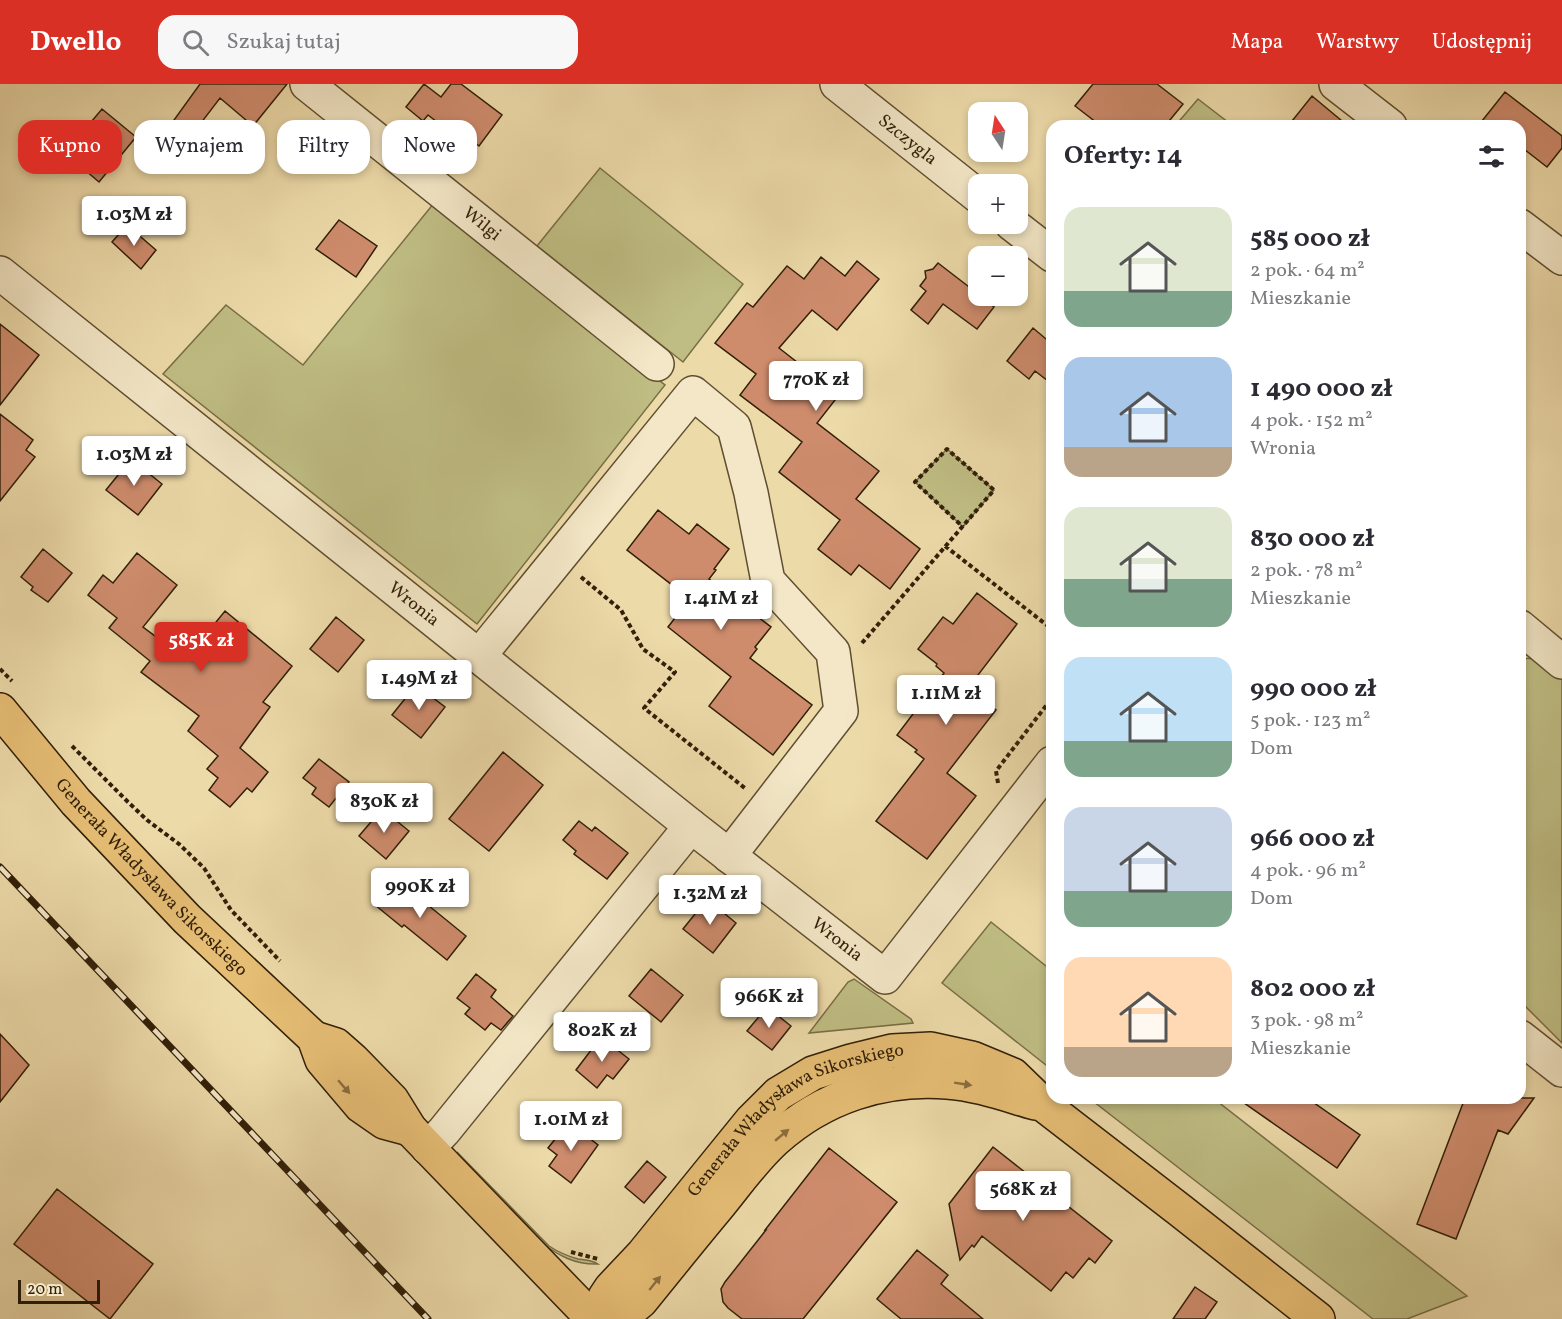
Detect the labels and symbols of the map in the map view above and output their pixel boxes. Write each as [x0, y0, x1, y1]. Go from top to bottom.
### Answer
north arrow [968, 102, 1028, 162]
street label: Szczygla [873, 109, 942, 171]
pin: 1.03M zł [72, 196, 196, 247]
street label: Wilgi [457, 201, 506, 247]
pin: 770K zł [761, 361, 871, 412]
pin: 1.03M zł [72, 436, 196, 487]
street label: Wronia [383, 576, 445, 633]
pin: 1.41M zł [659, 580, 783, 631]
pin: 585K zł [146, 622, 256, 673]
pin: 1.49M zł [357, 660, 481, 711]
pin: 1.11M zł [884, 675, 1008, 726]
street label: Generała Władysława Sikorskiego [49, 773, 253, 982]
pin: 830K zł [329, 783, 439, 834]
pin: 990K zł [365, 868, 475, 919]
pin: 1.32M zł [648, 875, 772, 926]
street label: Wronia [806, 911, 868, 968]
pin: 966K zł [714, 978, 824, 1029]
pin: 802K zł [547, 1012, 657, 1063]
street label: Generała Władysława Sikorskiego [682, 1038, 904, 1202]
one-way arrow [337, 1079, 350, 1094]
one-way arrow [954, 1080, 973, 1089]
pin: 1.01M zł [509, 1101, 633, 1152]
one-way arrow [774, 1129, 789, 1142]
pin: 568K zł [968, 1171, 1078, 1222]
one-way arrow [649, 1275, 662, 1291]
scale bar [18, 1277, 100, 1304]

